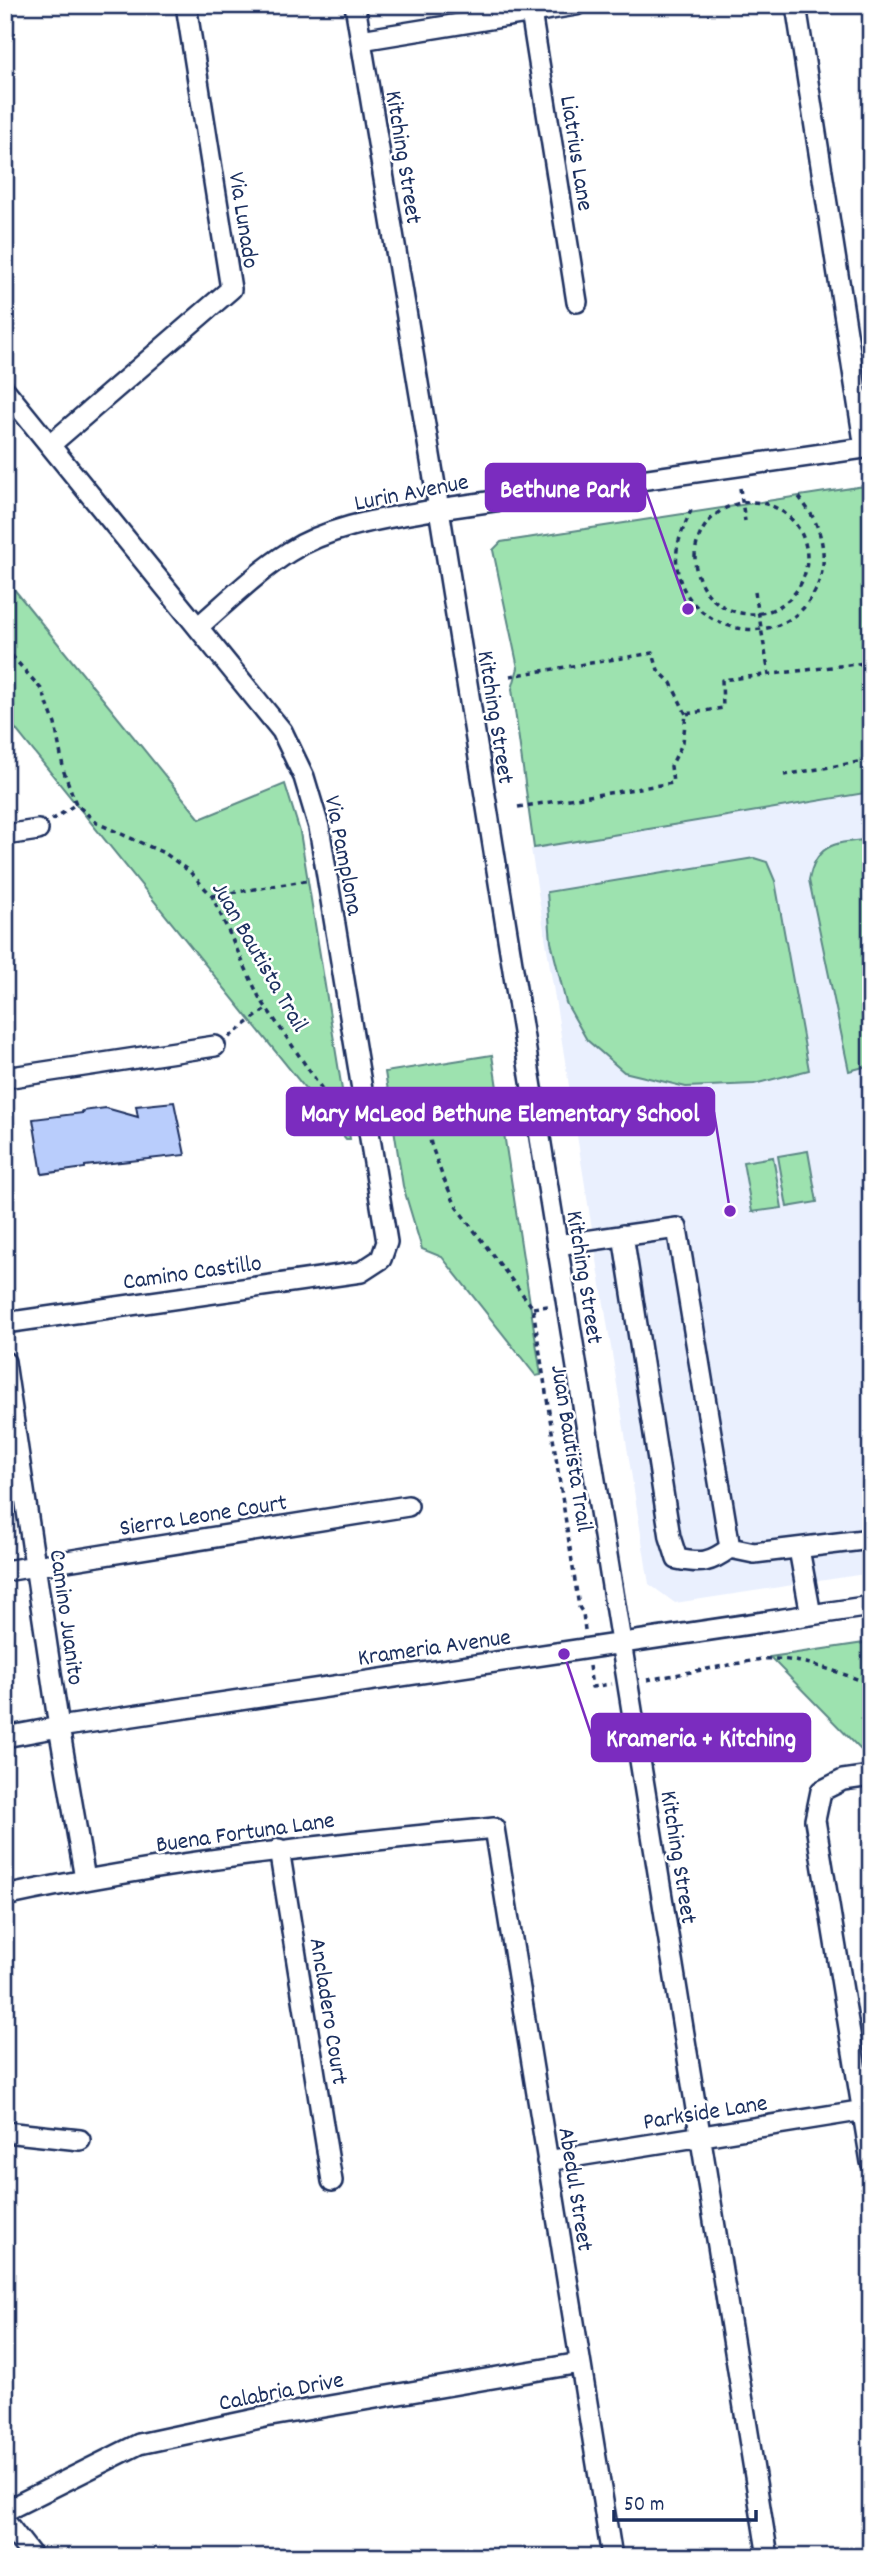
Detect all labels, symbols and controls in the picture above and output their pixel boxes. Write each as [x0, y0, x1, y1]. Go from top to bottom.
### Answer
street label: Kitching Street [375, 88, 429, 227]
street label: Liatrius Lane [549, 93, 601, 214]
street label: Via Lunado [218, 170, 266, 271]
callout: Bethune Park [486, 464, 645, 511]
street label: Lurin Avenue [352, 466, 472, 522]
text: Bethune Park [500, 473, 630, 510]
street label: Kitching Street [467, 648, 521, 787]
street label: Via Pamplona [314, 793, 370, 919]
street label: Juan Bautista Trail [201, 876, 315, 1039]
callout: Mary McLeod Bethune Elementary School [287, 1088, 714, 1135]
text: Mary McLeod Bethune Elementary School [301, 1097, 700, 1134]
street label: Kitching Street [556, 1208, 610, 1347]
street label: Camino Castillo [121, 1247, 264, 1301]
street label: Juan Bautista Trail [540, 1362, 600, 1535]
street label: Sierra Leone Court [117, 1487, 290, 1547]
street label: Camino Juanito [39, 1547, 91, 1687]
street label: Krameria Avenue [356, 1621, 513, 1677]
callout: Krameria + Kitching [592, 1714, 810, 1761]
text: Krameria + Kitching [606, 1722, 796, 1759]
street label: Kitching Street [650, 1788, 704, 1927]
street label: Buena Fortuna Lane [154, 1805, 337, 1863]
street label: Ancladero Court [299, 1936, 355, 2088]
street label: Parkside Lane [641, 2087, 770, 2141]
street label: Abedul Street [547, 2125, 601, 2254]
street label: Calabria Drive [216, 2364, 347, 2422]
scale bar [614, 2478, 755, 2522]
text: 50 m [624, 2491, 664, 2521]

